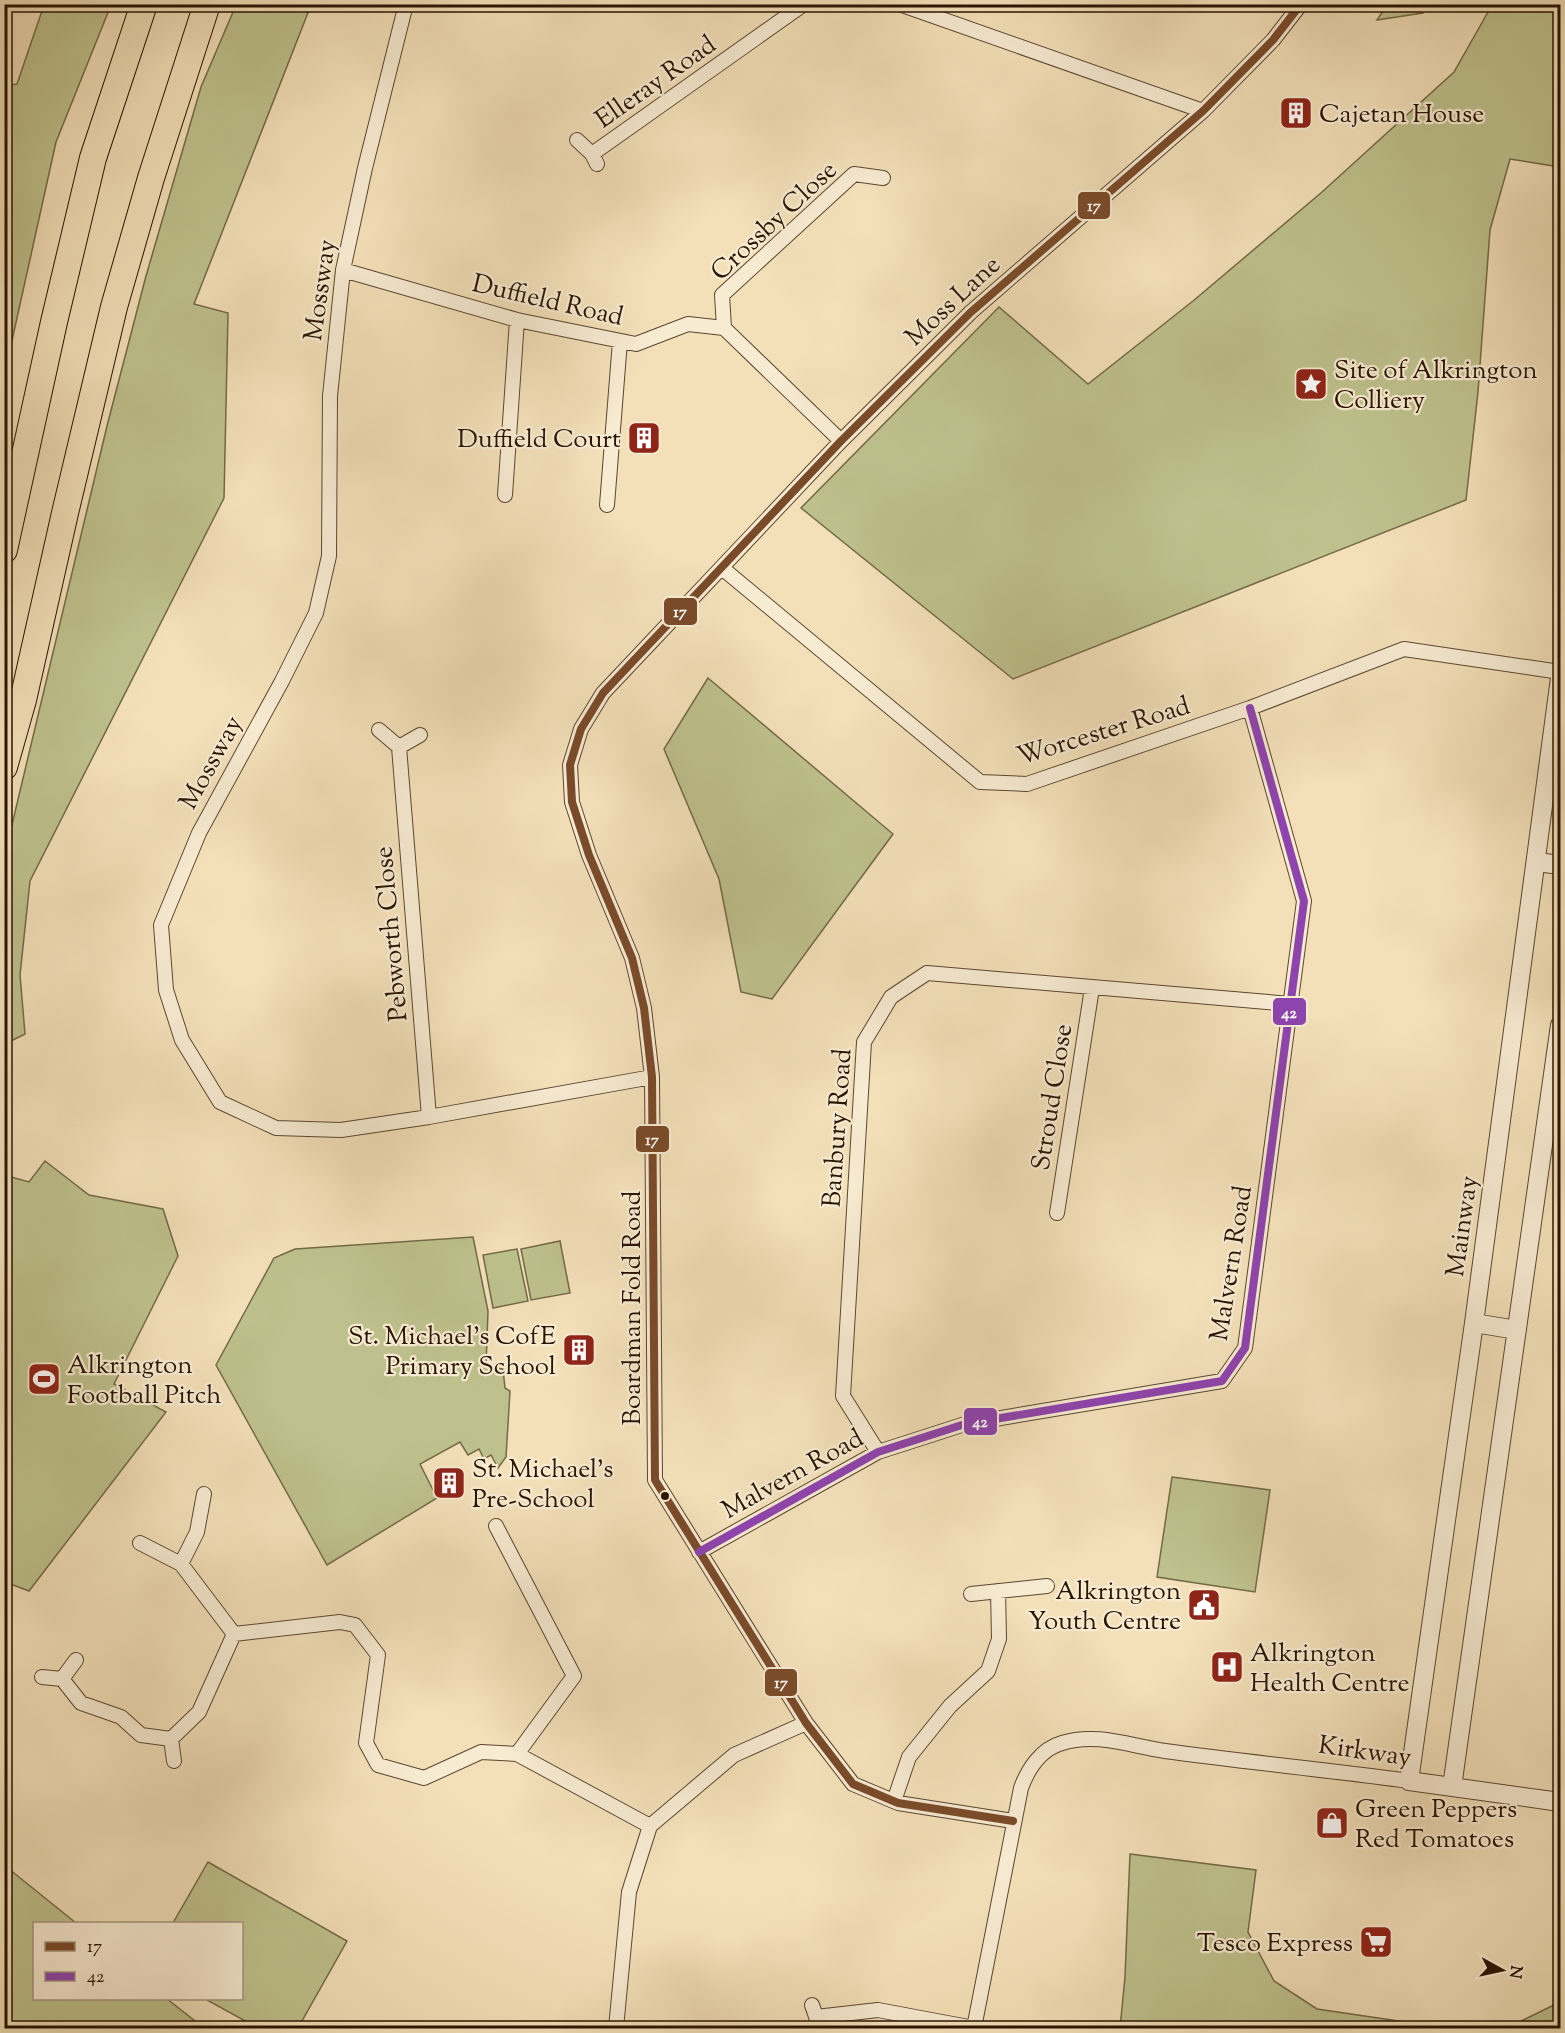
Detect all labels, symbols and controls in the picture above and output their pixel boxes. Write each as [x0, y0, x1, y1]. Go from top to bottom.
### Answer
street label: Elleray Road [588, 27, 725, 138]
building icon: Cajetan House [1278, 95, 1314, 131]
place label: Cajetan House [1319, 97, 1484, 134]
street label: Crossby Close [703, 153, 846, 290]
line badge: 17 [1077, 191, 1111, 220]
text: 17 [1087, 196, 1102, 219]
street label: Mossway [296, 237, 347, 344]
street label: Moss Lane [898, 248, 1010, 356]
street label: Duffield Road [468, 266, 627, 337]
place label: Site of Alkrington Colliery [1334, 353, 1538, 420]
place icon: Site of Alkrington Colliery [1293, 366, 1329, 402]
building icon: Duffield Court [626, 420, 662, 456]
place label: Duffield Court [457, 422, 621, 459]
line badge: 17 [663, 597, 698, 626]
text: 17 [673, 602, 688, 625]
street label: Worcester Road [1013, 688, 1195, 776]
street label: Mossway [171, 710, 253, 817]
street label: Pebworth Close [366, 845, 419, 1023]
line badge: 42 [1272, 997, 1307, 1026]
text: 42 [1280, 1003, 1297, 1026]
street label: Stroud Close [1024, 1021, 1083, 1173]
street label: Banbury Road [814, 1047, 863, 1209]
line badge: 17 [635, 1125, 670, 1153]
text: 17 [645, 1130, 660, 1153]
street label: Mainway [1438, 1173, 1489, 1279]
street label: Malvern Road [1202, 1183, 1263, 1344]
street label: Boardman Fold Road [615, 1190, 652, 1425]
place label: St. Michael's CofE Primary School [348, 1319, 556, 1386]
building icon: St. Michael's CofE Primary School [561, 1332, 597, 1368]
place label: Alkrington Football Pitch [67, 1348, 222, 1415]
sports icon: Alkrington Football Pitch [26, 1361, 62, 1397]
line badge: 42 [963, 1407, 998, 1436]
text: 42 [971, 1412, 988, 1435]
street label: Malvern Road [716, 1421, 871, 1529]
place label: St. Michael's Pre-School [472, 1452, 613, 1519]
building icon: St. Michael's Pre-School [431, 1465, 467, 1501]
unlabelled marker [659, 1490, 671, 1502]
place label: Alkrington Youth Centre [1028, 1574, 1181, 1641]
public building icon: Alkrington Youth Centre [1186, 1587, 1222, 1623]
place label: Alkrington Health Centre [1250, 1636, 1410, 1703]
hospital icon: Alkrington Health Centre [1209, 1649, 1245, 1685]
line badge: 17 [764, 1668, 798, 1697]
text: 17 [774, 1673, 789, 1696]
street label: Kirkway [1316, 1728, 1414, 1777]
place label: Green Peppers Red Tomatoes [1355, 1792, 1517, 1859]
shop icon: Green Peppers Red Tomatoes [1314, 1805, 1350, 1841]
legend [33, 1922, 243, 2000]
supermarket icon: Tesco Express [1358, 1924, 1394, 1960]
place label: Tesco Express [1197, 1926, 1353, 1963]
text: 17 [87, 1935, 102, 1961]
north arrow [1472, 1940, 1532, 2000]
text: N [1502, 1964, 1527, 1980]
text: 42 [87, 1965, 105, 1991]

